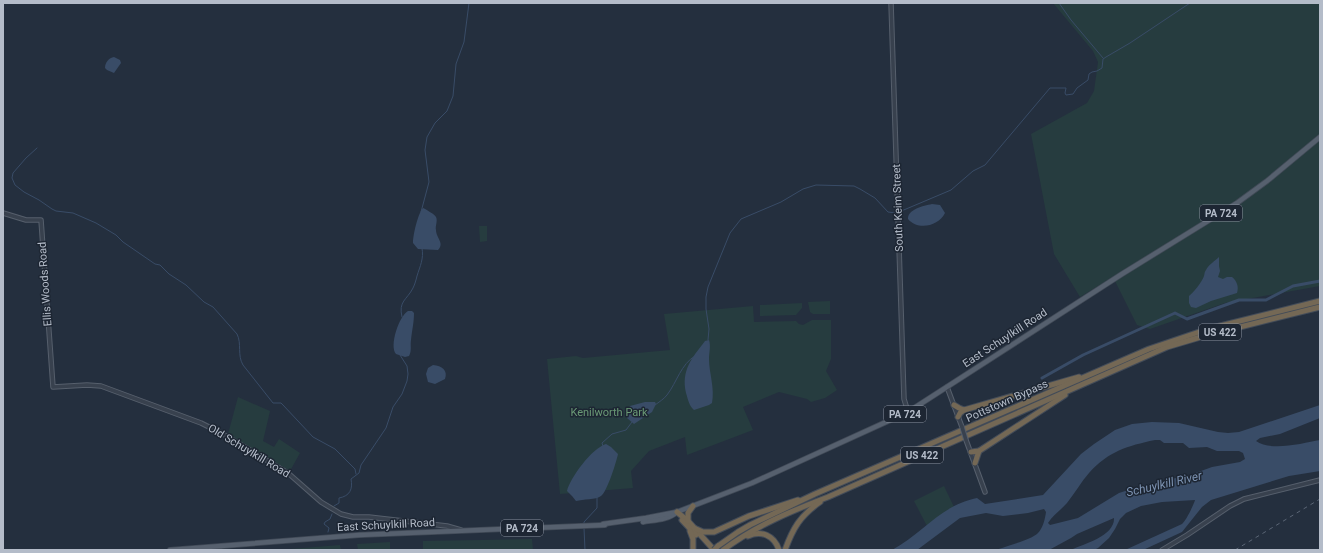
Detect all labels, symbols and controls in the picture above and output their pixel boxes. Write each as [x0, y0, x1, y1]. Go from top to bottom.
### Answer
street label: South Keim Street [890, 163, 906, 252]
road number: PA 724 [1200, 205, 1242, 221]
street label: Ellis Woods Road [36, 241, 54, 327]
street label: East Schuylkill Road [960, 306, 1050, 370]
road number: US 422 [1199, 324, 1241, 340]
street label: Pottstown Bypass [964, 377, 1050, 425]
park label: Kenilworth Park [570, 406, 648, 419]
road number: PA 724 [884, 406, 926, 422]
street label: Old Schuylkill Road [206, 421, 292, 481]
road number: US 422 [901, 447, 943, 463]
water label: Schuylkill River [1125, 468, 1204, 500]
street label: East Schuylkill Road [337, 516, 435, 534]
road number: PA 724 [501, 520, 543, 536]

